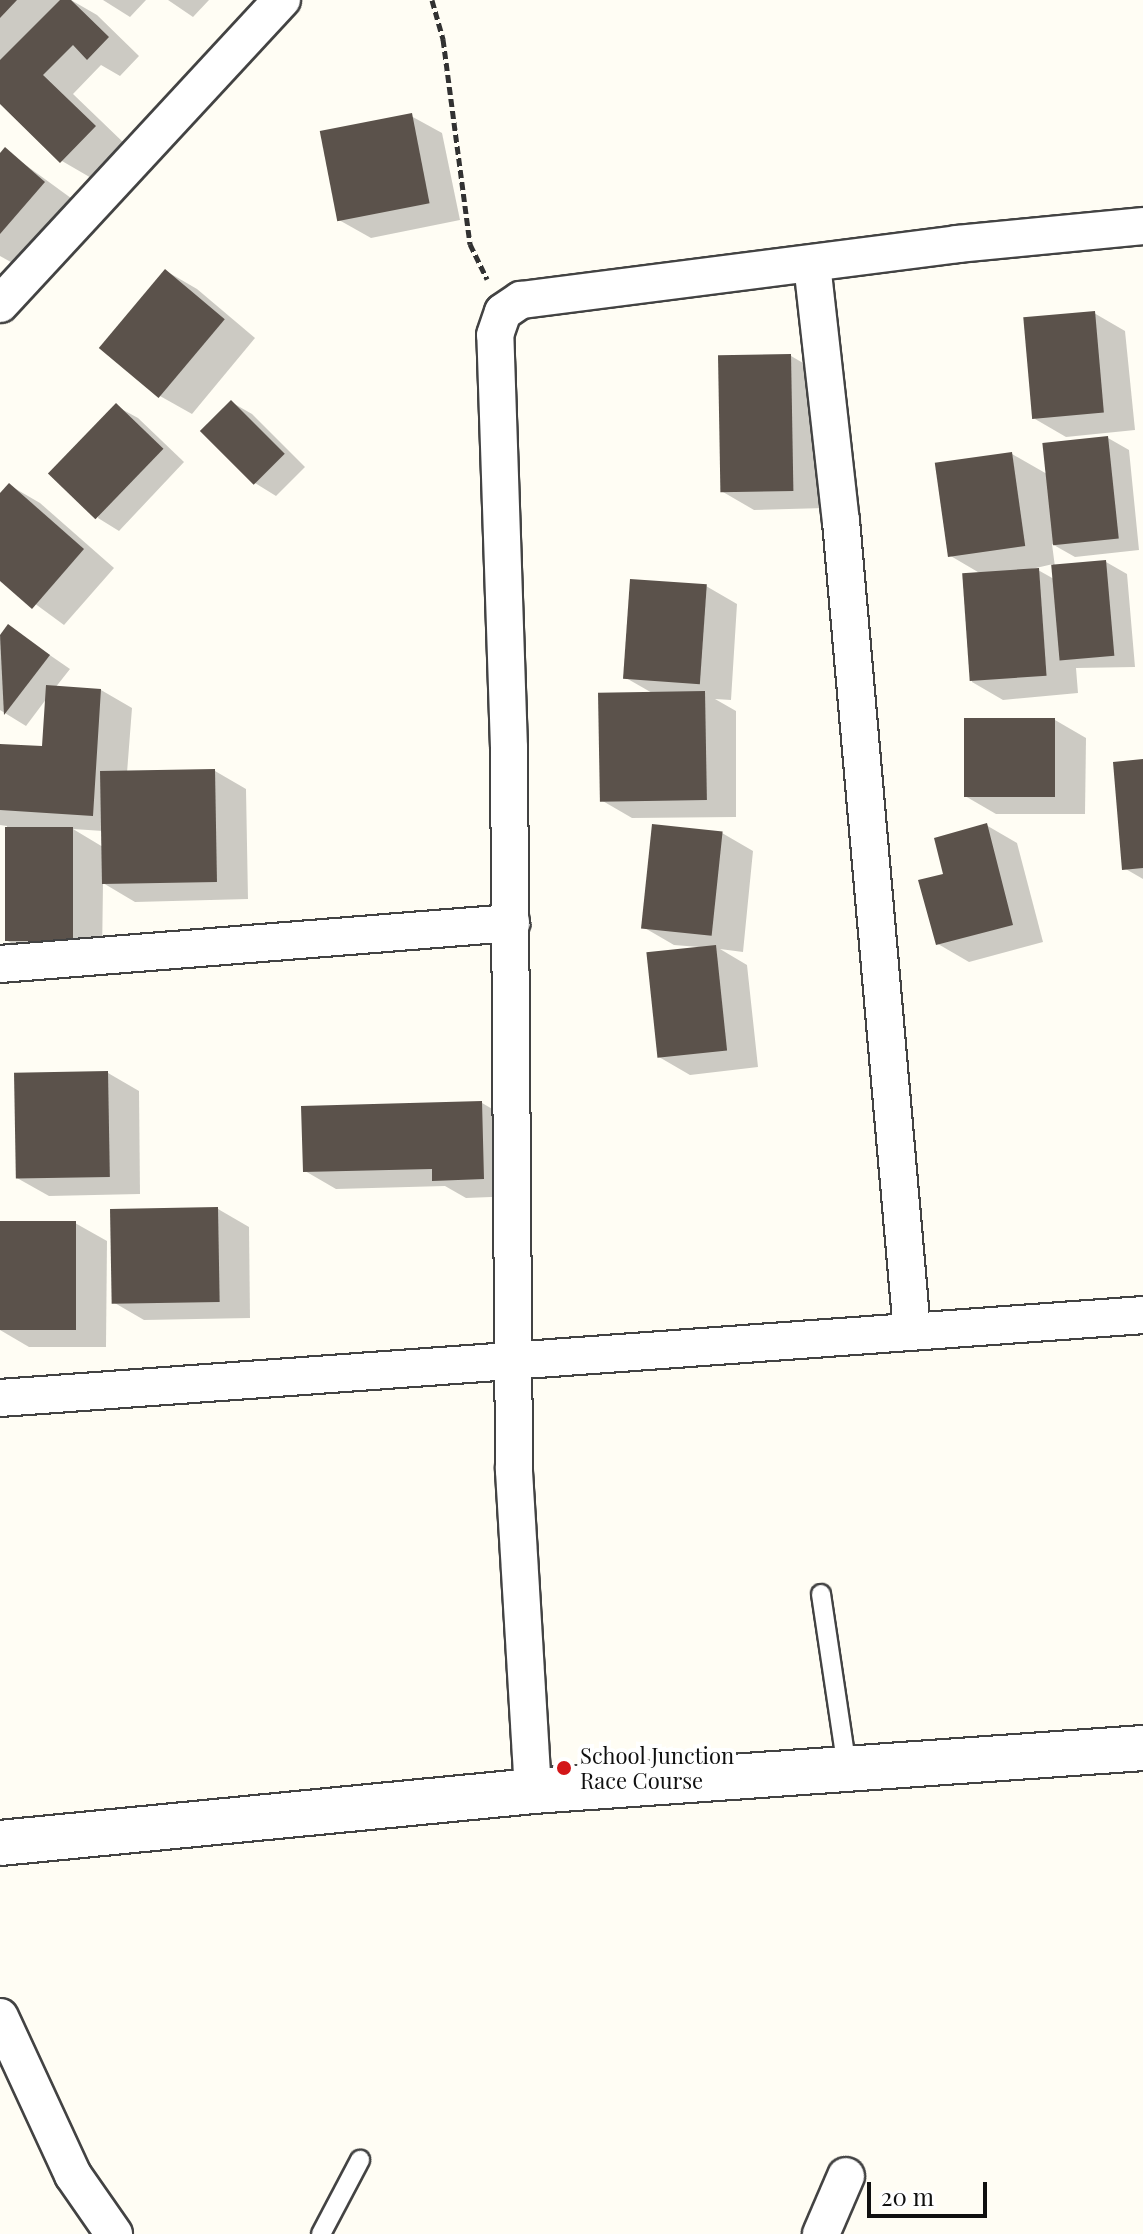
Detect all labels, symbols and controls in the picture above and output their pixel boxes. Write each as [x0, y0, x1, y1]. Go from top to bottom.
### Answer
place label: School Junction Race Course [580, 1742, 734, 1794]
marker: School Junction Race Course [555, 1759, 573, 1777]
scale bar [871, 2166, 991, 2216]
text: 20 m [881, 2180, 934, 2212]

